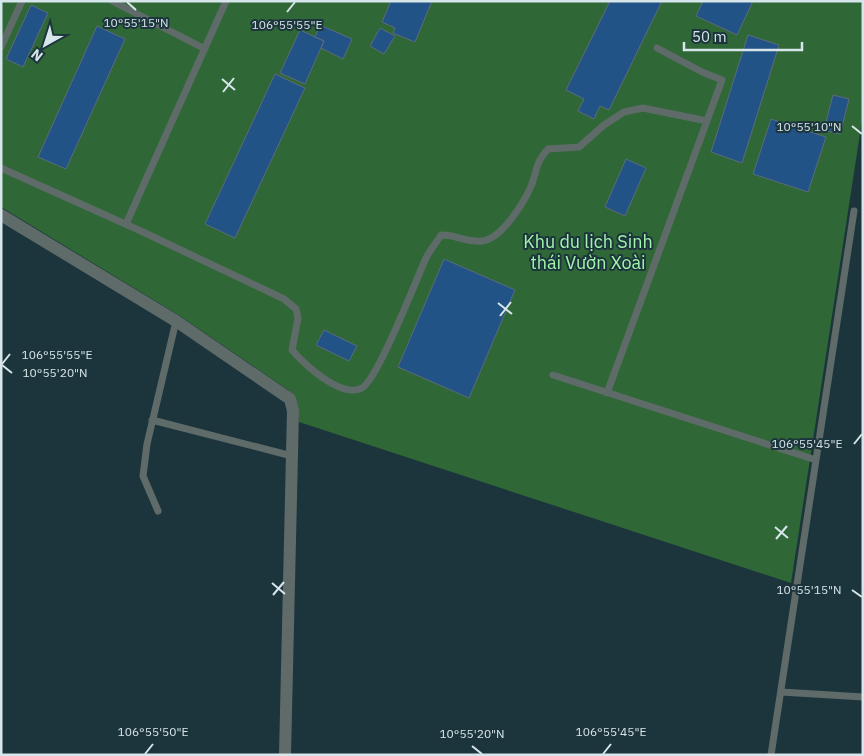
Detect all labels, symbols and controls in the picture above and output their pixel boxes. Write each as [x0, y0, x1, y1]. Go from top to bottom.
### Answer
text: 10°55'15"N [103, 15, 169, 30]
text: 106°55'55"E [252, 17, 322, 32]
north arrow [20, 20, 70, 70]
scale bar [684, 20, 802, 52]
text: 50 m [692, 27, 727, 46]
text: N [27, 45, 46, 65]
text: 10°55'10"N [776, 119, 842, 134]
park label: Khu du lịch Sinh thái Vườn Xoài [523, 230, 653, 274]
text: 106°55'55"E [22, 347, 92, 362]
text: 10°55'20"N [22, 365, 88, 380]
text: 106°55'45"E [772, 436, 842, 451]
text: 10°55'15"N [776, 582, 842, 597]
text: 106°55'50"E [118, 724, 188, 739]
text: 106°55'45"E [576, 724, 646, 739]
text: 10°55'20"N [439, 726, 505, 741]

